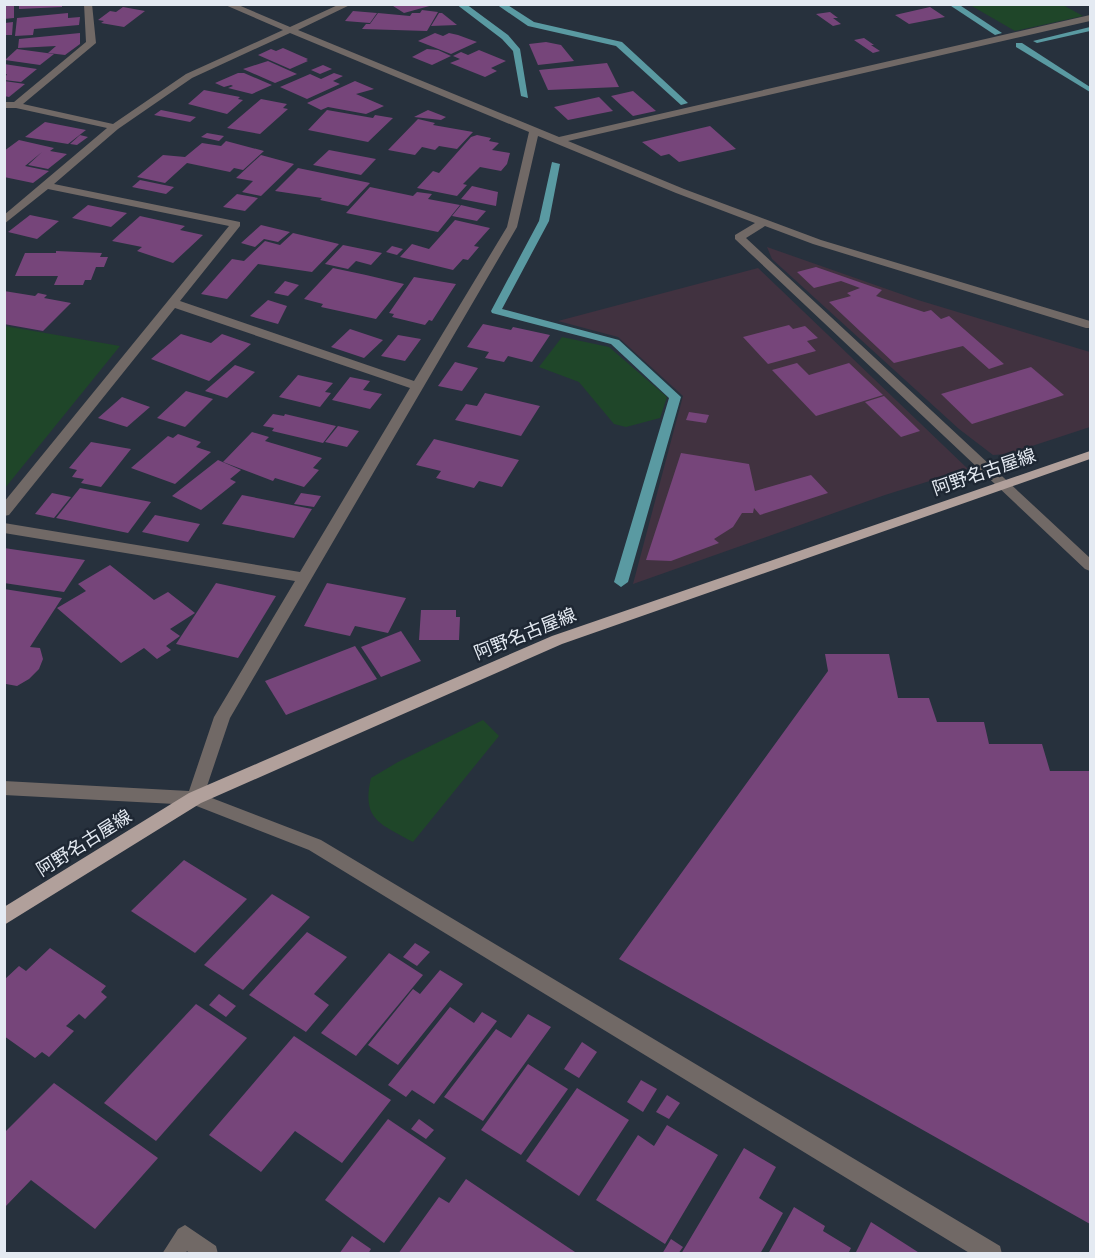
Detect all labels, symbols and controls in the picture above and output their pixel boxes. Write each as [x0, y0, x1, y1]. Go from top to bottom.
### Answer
street label: 阿野名古屋線 [930, 445, 1038, 499]
street label: 阿野名古屋線 [471, 604, 579, 664]
street label: 阿野名古屋線 [33, 806, 135, 880]

